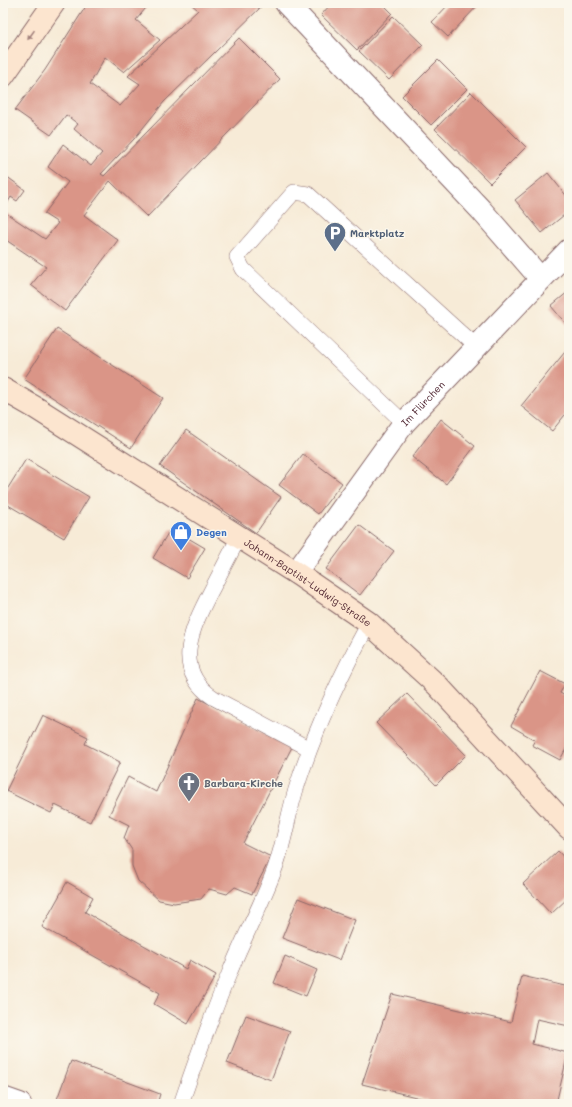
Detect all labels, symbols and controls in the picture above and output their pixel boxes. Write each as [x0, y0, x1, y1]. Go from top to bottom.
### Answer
one-way arrow [27, 30, 35, 40]
parking icon: Marktplatz [322, 220, 348, 253]
place label: Marktplatz [350, 226, 405, 240]
street label: Im Flürchen [398, 378, 448, 429]
shop icon: Degen [168, 519, 194, 552]
place label: Degen [196, 525, 227, 539]
street label: Johann-Baptist-Ludwig-Straße [242, 535, 374, 630]
church icon: Barbara-Kirche [176, 770, 202, 803]
place label: Barbara-Kirche [204, 776, 283, 790]

